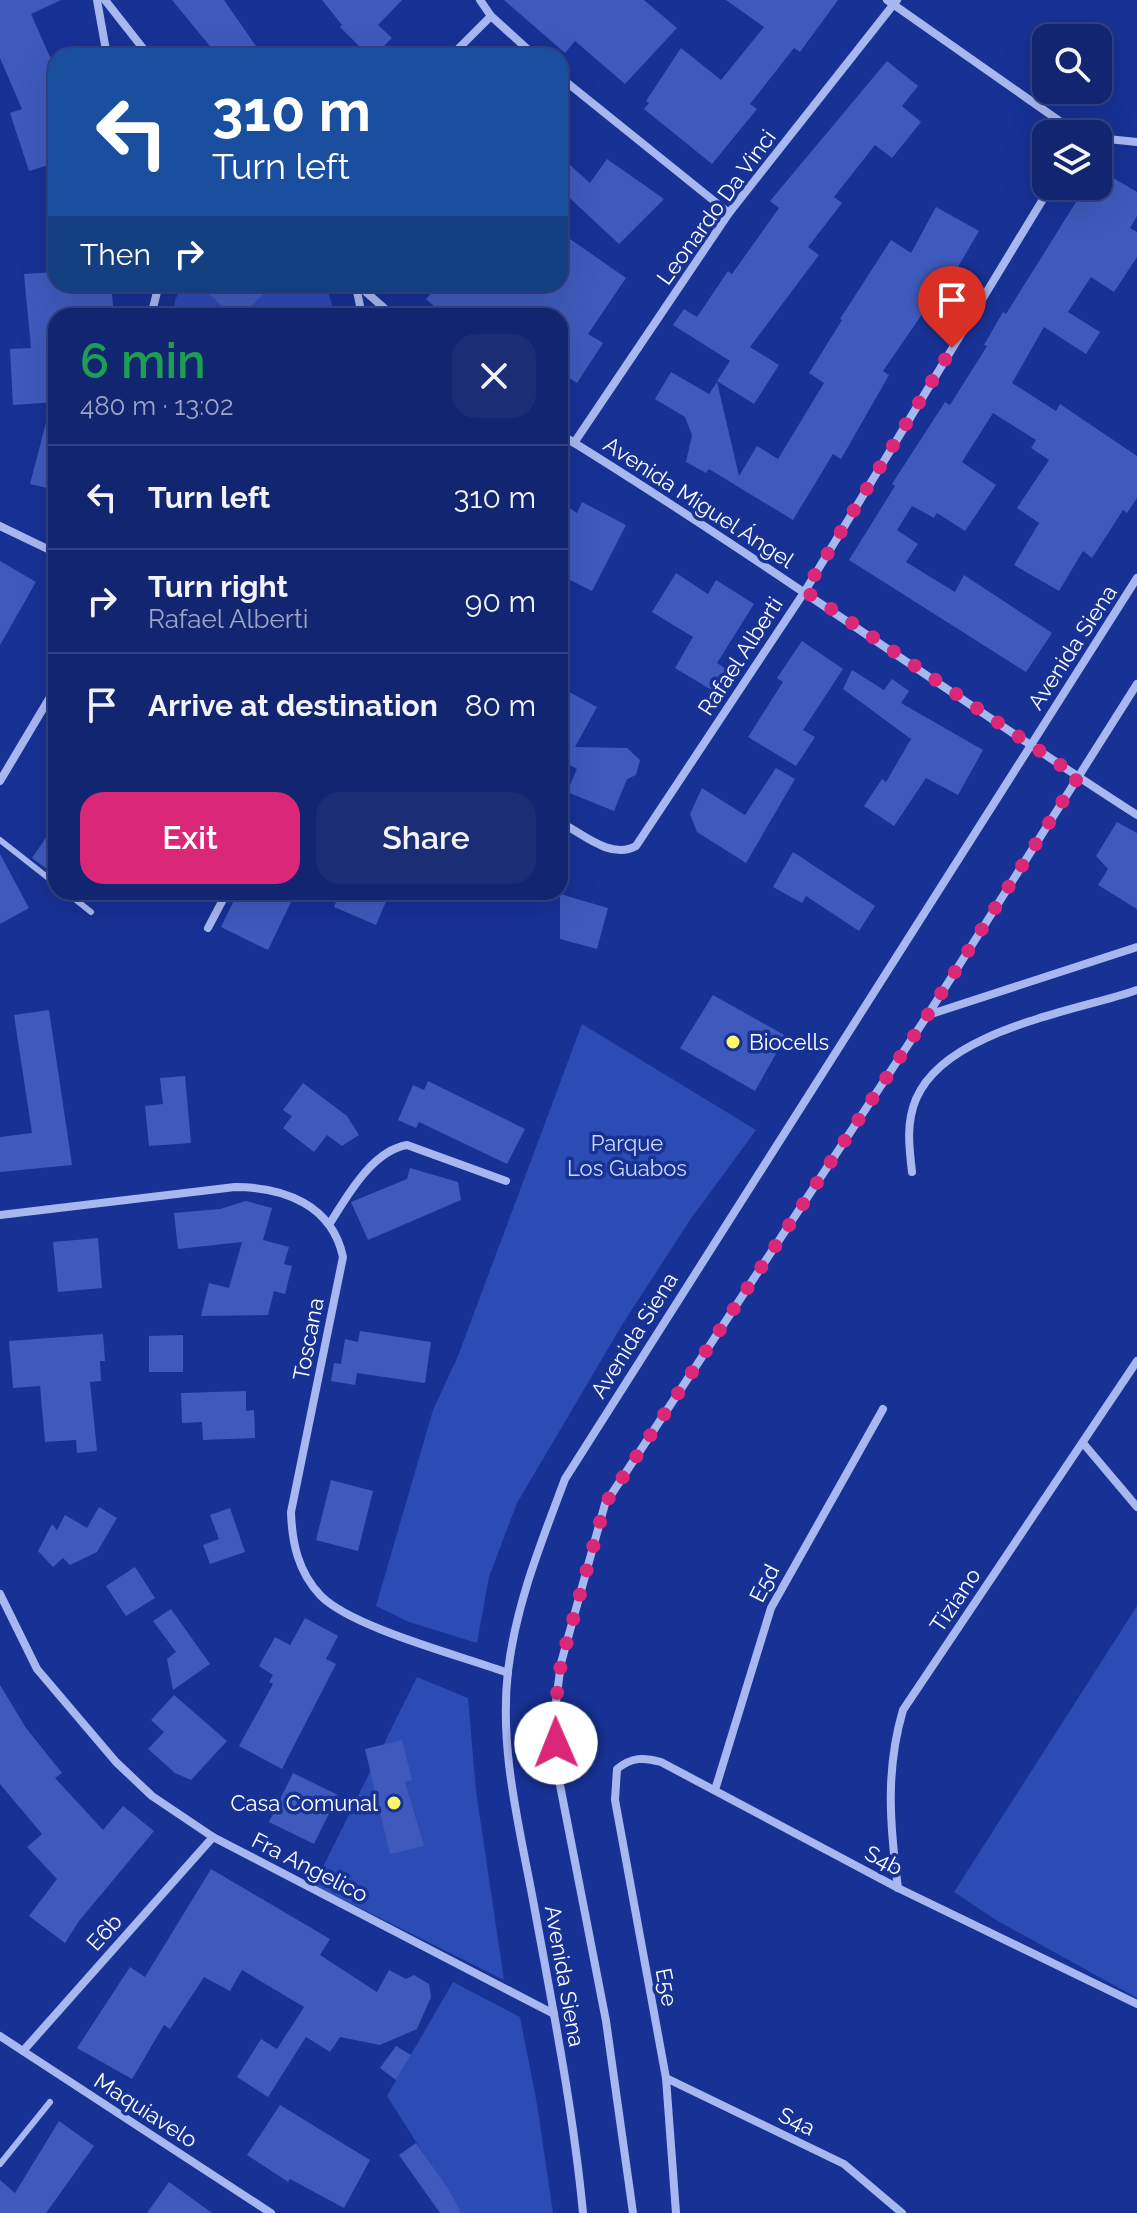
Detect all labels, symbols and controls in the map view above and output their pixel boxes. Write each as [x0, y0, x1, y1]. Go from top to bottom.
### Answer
map controls [1032, 24, 1112, 200]
button: search [1032, 24, 1112, 104]
text: 310 m [212, 78, 371, 144]
icon: left [80, 80, 184, 184]
button: layers [1032, 120, 1112, 200]
street label: Leonardo Da Vinci [651, 124, 781, 290]
text: Turn left [212, 145, 350, 187]
icon: right [167, 232, 211, 276]
text: Then [80, 237, 151, 272]
pin [918, 266, 986, 348]
icon: arrive [930, 278, 974, 322]
text: 6 min [80, 333, 206, 389]
button: close [452, 334, 536, 418]
text: 480 m · 13:02 [80, 391, 234, 421]
street label: Avenida Miguel Ángel [599, 431, 799, 573]
icon: left [80, 475, 124, 519]
text: Turn left [148, 480, 270, 515]
text: 310 m [454, 480, 536, 515]
text: Turn right [148, 569, 288, 604]
icon: right [80, 579, 124, 623]
street label: Avenida Siena [1022, 580, 1122, 714]
text: 90 m [465, 584, 536, 619]
street label: Rafael Alberti [692, 592, 788, 720]
text: Rafael Alberti [148, 604, 308, 634]
icon: arrive [80, 683, 124, 727]
text: Arrive at destination [148, 688, 438, 723]
text: 80 m [465, 688, 536, 723]
button: Exit [80, 792, 300, 884]
button: Share [316, 792, 536, 884]
place label: Biocells [749, 1029, 829, 1055]
marker: Biocells [724, 1033, 742, 1051]
park label: Parque Los Guabos [567, 1130, 687, 1181]
street label: Avenida Siena [585, 1267, 683, 1403]
street label: Toscana [287, 1296, 329, 1382]
street label: E5d [744, 1560, 784, 1606]
street label: Tiziano [924, 1563, 986, 1637]
position arrow [514, 1701, 598, 1785]
place label: Casa Comunal [230, 1790, 378, 1816]
marker: Casa Comunal [385, 1794, 403, 1812]
street label: Fra Angelico [248, 1827, 372, 1907]
street label: S4b [861, 1839, 907, 1881]
street label: Avenida Siena [540, 1903, 590, 2049]
street label: E6b [81, 1908, 127, 1956]
street label: E5e [651, 1966, 683, 2008]
street label: Maquiavelo [90, 2067, 202, 2153]
street label: S4a [775, 2101, 819, 2141]

